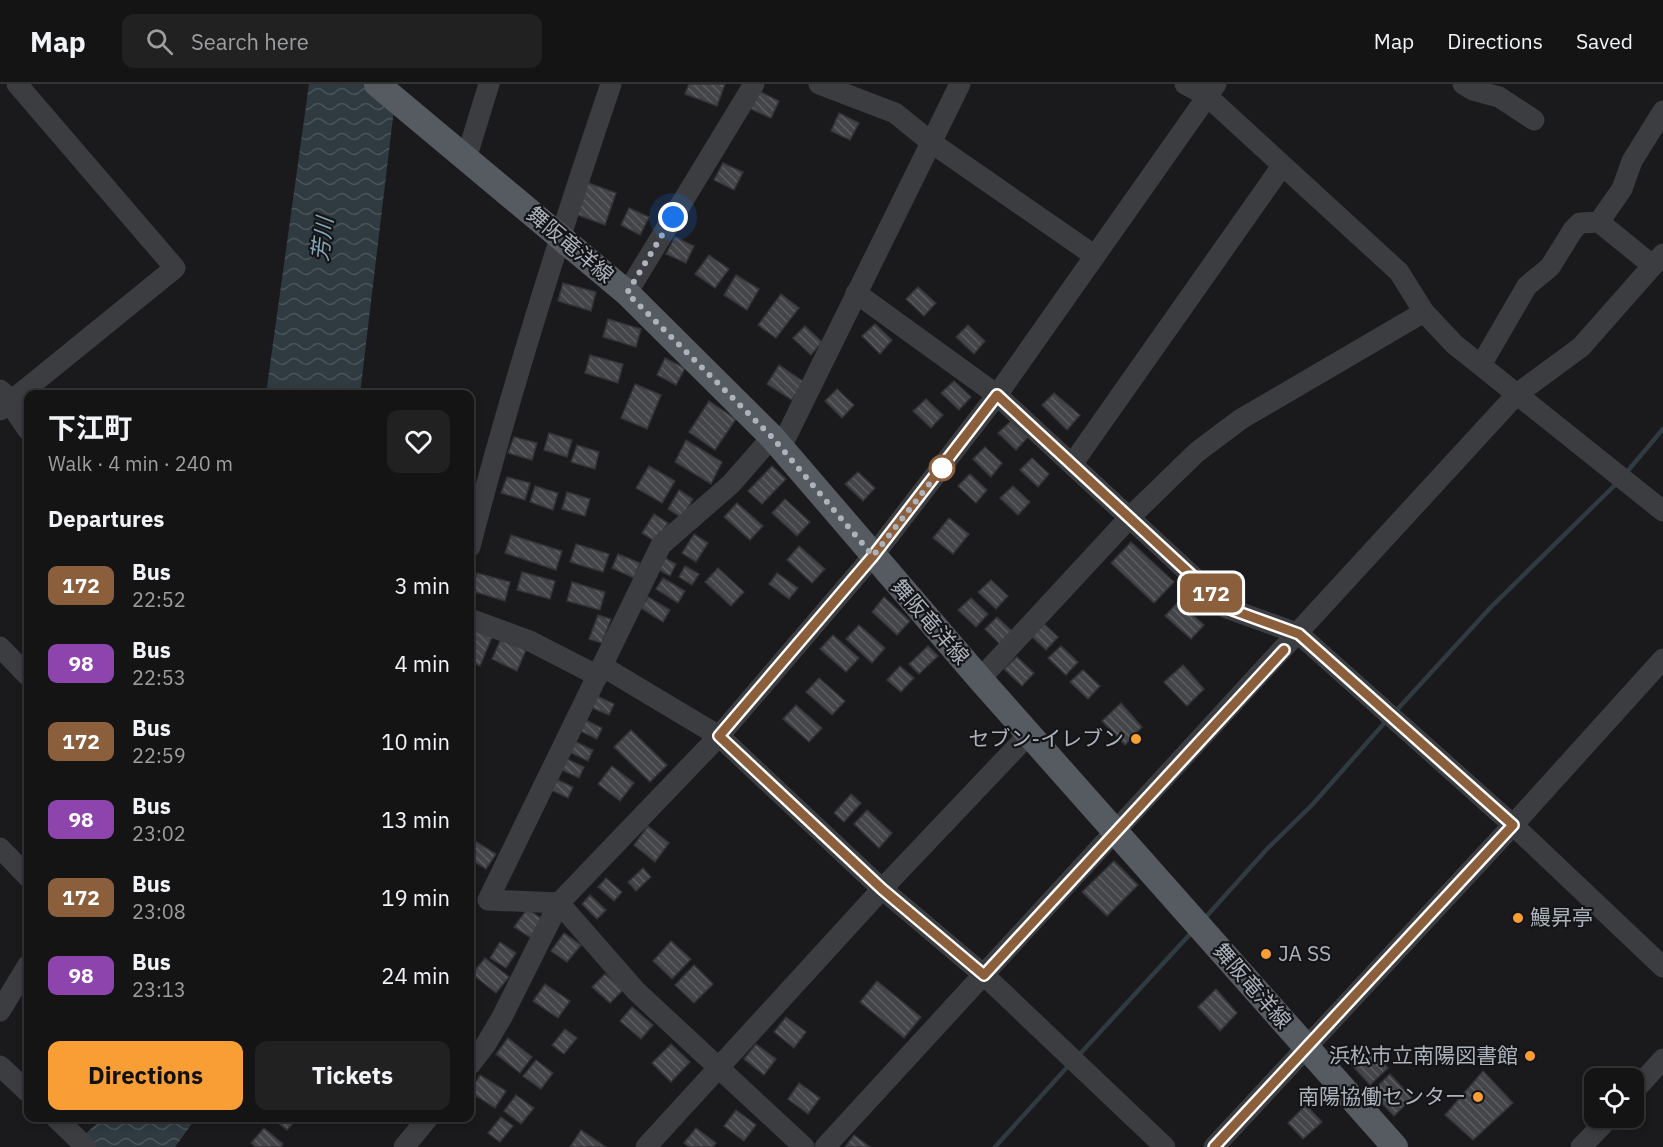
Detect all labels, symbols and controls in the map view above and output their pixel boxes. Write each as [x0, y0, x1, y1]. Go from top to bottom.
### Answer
search box [122, 14, 542, 68]
text: Map [30, 23, 86, 60]
icon: search [143, 25, 176, 58]
text: Search here [191, 27, 309, 56]
text: Map [1374, 27, 1414, 55]
text: Directions [1447, 27, 1543, 55]
text: Saved [1576, 27, 1633, 55]
street label: 舞阪竜洋線 [521, 200, 620, 289]
your location [658, 202, 688, 232]
water label: 芳川 [304, 213, 339, 263]
text: 下江町 [48, 409, 132, 446]
button: heart [387, 410, 450, 473]
text: Walk · 4 min · 240 m [48, 450, 233, 477]
unlabelled marker [929, 455, 955, 481]
text: Departures [48, 504, 164, 533]
text: Bus [132, 557, 171, 586]
text: 172 [62, 571, 100, 599]
text: 3 min [394, 571, 450, 600]
street label: 舞阪竜洋線 [886, 573, 976, 670]
line badge: 172 [1176, 574, 1246, 612]
text: 172 [1192, 579, 1230, 607]
text: 22:52 [132, 586, 186, 613]
text: Bus [132, 635, 171, 664]
text: 98 [68, 649, 94, 677]
text: 4 min [394, 649, 450, 678]
text: 22:53 [132, 664, 186, 691]
text: Bus [132, 713, 171, 742]
place label: セブン-イレブン [969, 724, 1124, 752]
text: 172 [62, 727, 100, 755]
text: 10 min [381, 727, 450, 756]
marker: セブン-イレブン [1129, 732, 1143, 746]
text: 22:59 [132, 742, 186, 769]
text: Bus [132, 791, 171, 820]
text: 98 [68, 805, 94, 833]
text: 13 min [381, 805, 450, 834]
text: 23:02 [132, 820, 186, 847]
text: Bus [132, 869, 171, 898]
text: 172 [62, 883, 100, 911]
text: 19 min [381, 883, 450, 912]
text: 23:08 [132, 898, 186, 925]
place label: 鰻昇亭 [1530, 903, 1593, 931]
marker: 鰻昇亭 [1511, 911, 1525, 925]
street label: 舞阪竜洋線 [1208, 937, 1298, 1034]
place label: JA SS [1278, 939, 1331, 967]
text: Bus [132, 947, 171, 976]
marker: JA SS [1259, 947, 1273, 961]
text: 98 [68, 961, 94, 989]
text: 24 min [381, 961, 450, 990]
text: 23:13 [132, 976, 186, 1003]
button: Directions [48, 1041, 243, 1110]
button: Tickets [255, 1041, 450, 1110]
place label: 浜松市立南陽図書館 [1329, 1041, 1518, 1069]
marker: 浜松市立南陽図書館 [1523, 1049, 1537, 1063]
map controls [1584, 1068, 1644, 1128]
button: locate [1584, 1068, 1644, 1128]
place label: 南陽協働センター [1298, 1082, 1466, 1110]
marker: 南陽協働センター [1471, 1090, 1485, 1104]

